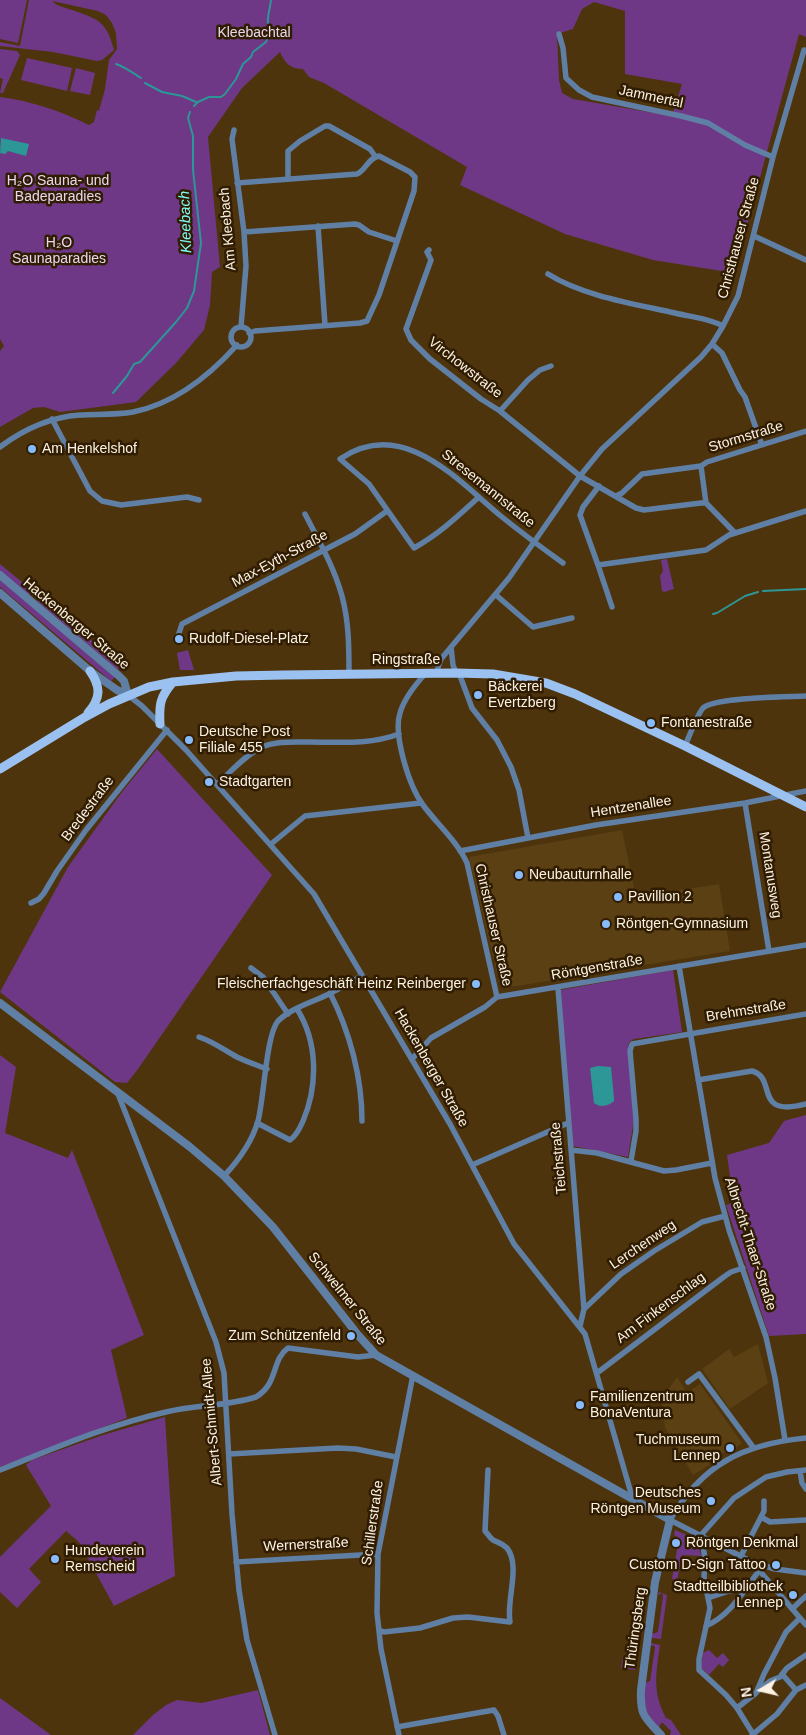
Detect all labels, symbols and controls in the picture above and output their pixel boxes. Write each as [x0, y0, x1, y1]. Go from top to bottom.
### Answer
park label: Kleebachtal [217, 25, 291, 41]
street label: Jammertal [617, 82, 685, 112]
park label: H₂O Sauna- und Badeparadies [7, 173, 109, 206]
street label: Christhauser Straße [715, 175, 763, 301]
street label: Am Kleebach [216, 187, 240, 271]
water label: Kleebach [176, 190, 196, 254]
park label: H₂O Saunaparadies [12, 235, 106, 268]
street label: Virchowstraße [425, 334, 505, 402]
street label: Stormstraße [707, 418, 785, 456]
place label: Am Henkelshof [42, 441, 137, 457]
marker: Am Henkelshof [26, 443, 38, 455]
street label: Stresemannstraße [438, 446, 538, 532]
street label: Max-Eyth-Straße [229, 527, 331, 591]
street label: Hackenberger Straße [19, 575, 133, 673]
place label: Rudolf-Diesel-Platz [189, 631, 309, 647]
marker: Rudolf-Diesel-Platz [173, 633, 185, 645]
street label: Ringstraße [372, 652, 440, 668]
place label: Bäckerei Evertzberg [488, 679, 556, 712]
marker: Bäckerei Evertzberg [472, 689, 484, 701]
place label: Fontanestraße [661, 715, 752, 731]
marker: Fontanestraße [645, 717, 657, 729]
place label: Deutsche Post Filiale 455 [199, 724, 290, 756]
marker: Deutsche Post Filiale 455 [183, 734, 195, 746]
street label: Bredestraße [58, 773, 118, 845]
place label: Stadtgarten [219, 774, 291, 790]
marker: Stadtgarten [203, 776, 215, 788]
street label: Hentzenallee [589, 792, 673, 822]
street label: Montanusweg [755, 831, 785, 919]
street label: Christhauser Straße [471, 862, 515, 988]
place label: Neubauturnhalle [529, 867, 632, 883]
marker: Neubauturnhalle [513, 869, 525, 881]
place label: Pavillion 2 [628, 889, 692, 905]
marker: Pavillion 2 [612, 891, 624, 903]
place label: Röntgen-Gymnasium [616, 916, 748, 932]
marker: Röntgen-Gymnasium [600, 918, 612, 930]
street label: Röntgenstraße [550, 952, 644, 984]
place label: Fleischerfachgeschäft Heinz Reinberger [217, 976, 466, 992]
marker: Fleischerfachgeschäft Heinz Reinberger [470, 978, 482, 990]
street label: Brehmstraße [705, 996, 787, 1026]
street label: Hackenberger Straße [390, 1006, 472, 1130]
street label: Teichstraße [547, 1121, 571, 1195]
street label: Albrecht-Thaer-Straße [720, 1175, 780, 1313]
street label: Lerchenweg [607, 1217, 679, 1273]
street label: Schwelmer Straße [304, 1249, 390, 1349]
street label: Am Finkenschlag [613, 1269, 709, 1347]
place label: Zum Schützenfeld [228, 1328, 341, 1344]
marker: Zum Schützenfeld [345, 1330, 357, 1342]
street label: Albert-Schmidt-Allee [198, 1358, 226, 1486]
place label: Familienzentrum BonaVentura [590, 1389, 693, 1421]
marker: Familienzentrum BonaVentura [574, 1399, 586, 1411]
place label: Tuchmuseum Lennep [636, 1432, 720, 1464]
marker: Tuchmuseum Lennep [724, 1442, 736, 1454]
street label: Schillerstraße [359, 1479, 387, 1567]
place label: Deutsches Röntgen Museum [590, 1485, 701, 1518]
marker: Deutsches Röntgen Museum [705, 1495, 717, 1507]
street label: Wernerstraße [263, 1534, 349, 1556]
place label: Röntgen Denkmal [686, 1535, 798, 1551]
marker: Röntgen Denkmal [670, 1537, 682, 1549]
place label: Hundeverein Remscheid [65, 1543, 144, 1575]
marker: Hundeverein Remscheid [49, 1553, 61, 1565]
place label: Custom D-Sign Tattoo [629, 1557, 766, 1573]
marker: Custom D-Sign Tattoo [770, 1559, 782, 1571]
place label: Stadtteilbibliothek Lennep [673, 1579, 783, 1611]
street label: Thüringsberg [622, 1586, 650, 1670]
marker: Stadtteilbibliothek Lennep [787, 1589, 799, 1601]
north arrow [736, 1665, 786, 1715]
text: N [737, 1686, 755, 1699]

